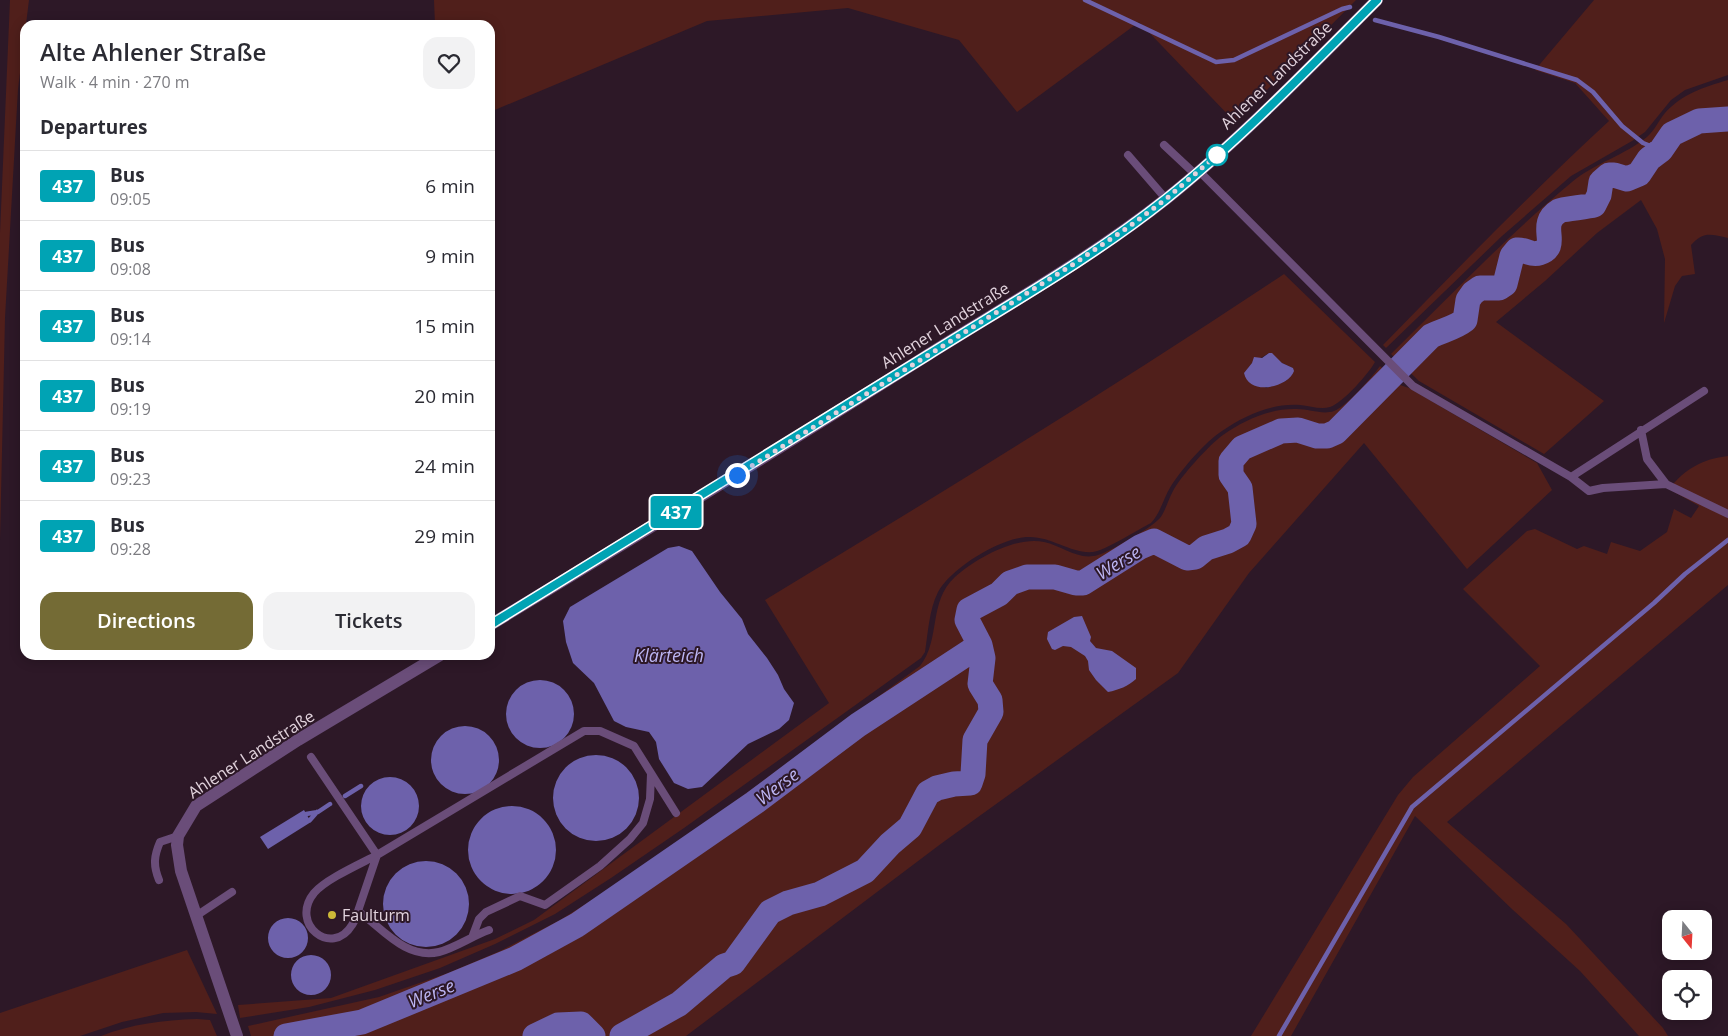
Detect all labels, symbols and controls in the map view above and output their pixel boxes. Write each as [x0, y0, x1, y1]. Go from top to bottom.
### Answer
street label: Ahlener Landstraße [1215, 16, 1337, 134]
text: Alte Ahlener Straße [40, 35, 266, 68]
button: heart [423, 37, 475, 89]
text: Walk · 4 min · 270 m [40, 71, 190, 93]
text: Departures [40, 114, 147, 140]
unlabelled marker [1206, 144, 1228, 166]
text: Bus [110, 162, 145, 188]
text: 6 min [425, 173, 475, 199]
text: 437 [52, 174, 83, 198]
text: 09:05 [110, 188, 151, 210]
text: Bus [110, 232, 145, 258]
text: 9 min [425, 243, 475, 269]
text: 437 [52, 244, 83, 268]
text: 09:08 [110, 258, 151, 280]
street label: Ahlener Landstraße [877, 277, 1013, 373]
text: Bus [110, 302, 145, 328]
text: 15 min [414, 313, 475, 339]
text: 437 [52, 314, 83, 338]
text: 09:14 [110, 328, 151, 350]
text: Bus [110, 372, 145, 398]
text: 20 min [414, 383, 475, 409]
text: 437 [52, 384, 83, 408]
text: 09:19 [110, 398, 151, 420]
text: Bus [110, 442, 145, 468]
text: 24 min [414, 453, 475, 479]
text: 437 [52, 454, 83, 478]
your location [725, 463, 750, 488]
text: 09:23 [110, 468, 151, 490]
line badge: 437 [647, 496, 705, 528]
text: 437 [661, 500, 691, 524]
text: Bus [110, 512, 145, 538]
text: 29 min [414, 523, 475, 549]
text: 437 [52, 524, 83, 548]
text: 09:28 [110, 538, 151, 560]
water label: Werse [1091, 539, 1145, 585]
button: Directions [40, 592, 253, 650]
button: Tickets [263, 592, 475, 650]
water label: Klärteich [634, 643, 704, 667]
street label: Ahlener Landstraße [183, 705, 319, 803]
water label: Werse [751, 762, 803, 810]
place label: Faulturm [342, 904, 410, 926]
marker: Faulturm [326, 909, 338, 921]
north arrow [1662, 910, 1712, 960]
map controls [1662, 910, 1712, 1020]
button: locate [1662, 970, 1712, 1020]
water label: Werse [404, 973, 458, 1013]

